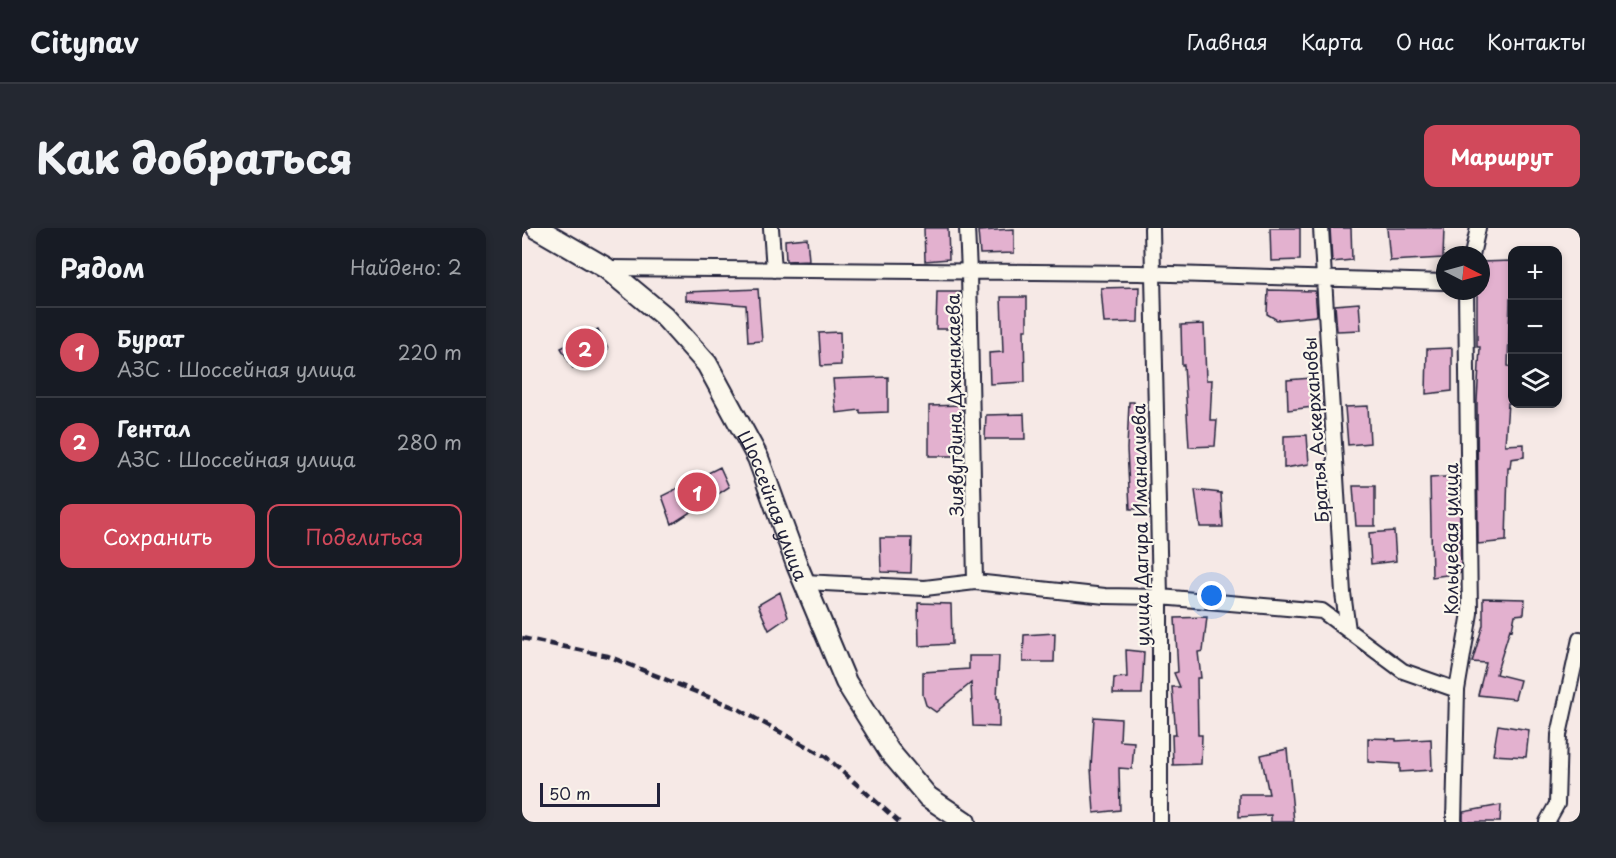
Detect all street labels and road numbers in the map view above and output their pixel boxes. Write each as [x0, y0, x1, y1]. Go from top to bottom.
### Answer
street label: Зиявутдина Джанакаева [939, 293, 969, 517]
street label: Братья Аскерхановы [1295, 336, 1335, 524]
street label: улица Дагира Иманалиева [1124, 403, 1156, 647]
street label: Шоссейная улица [732, 425, 816, 585]
street label: Кольцевая улица [1437, 462, 1464, 615]

